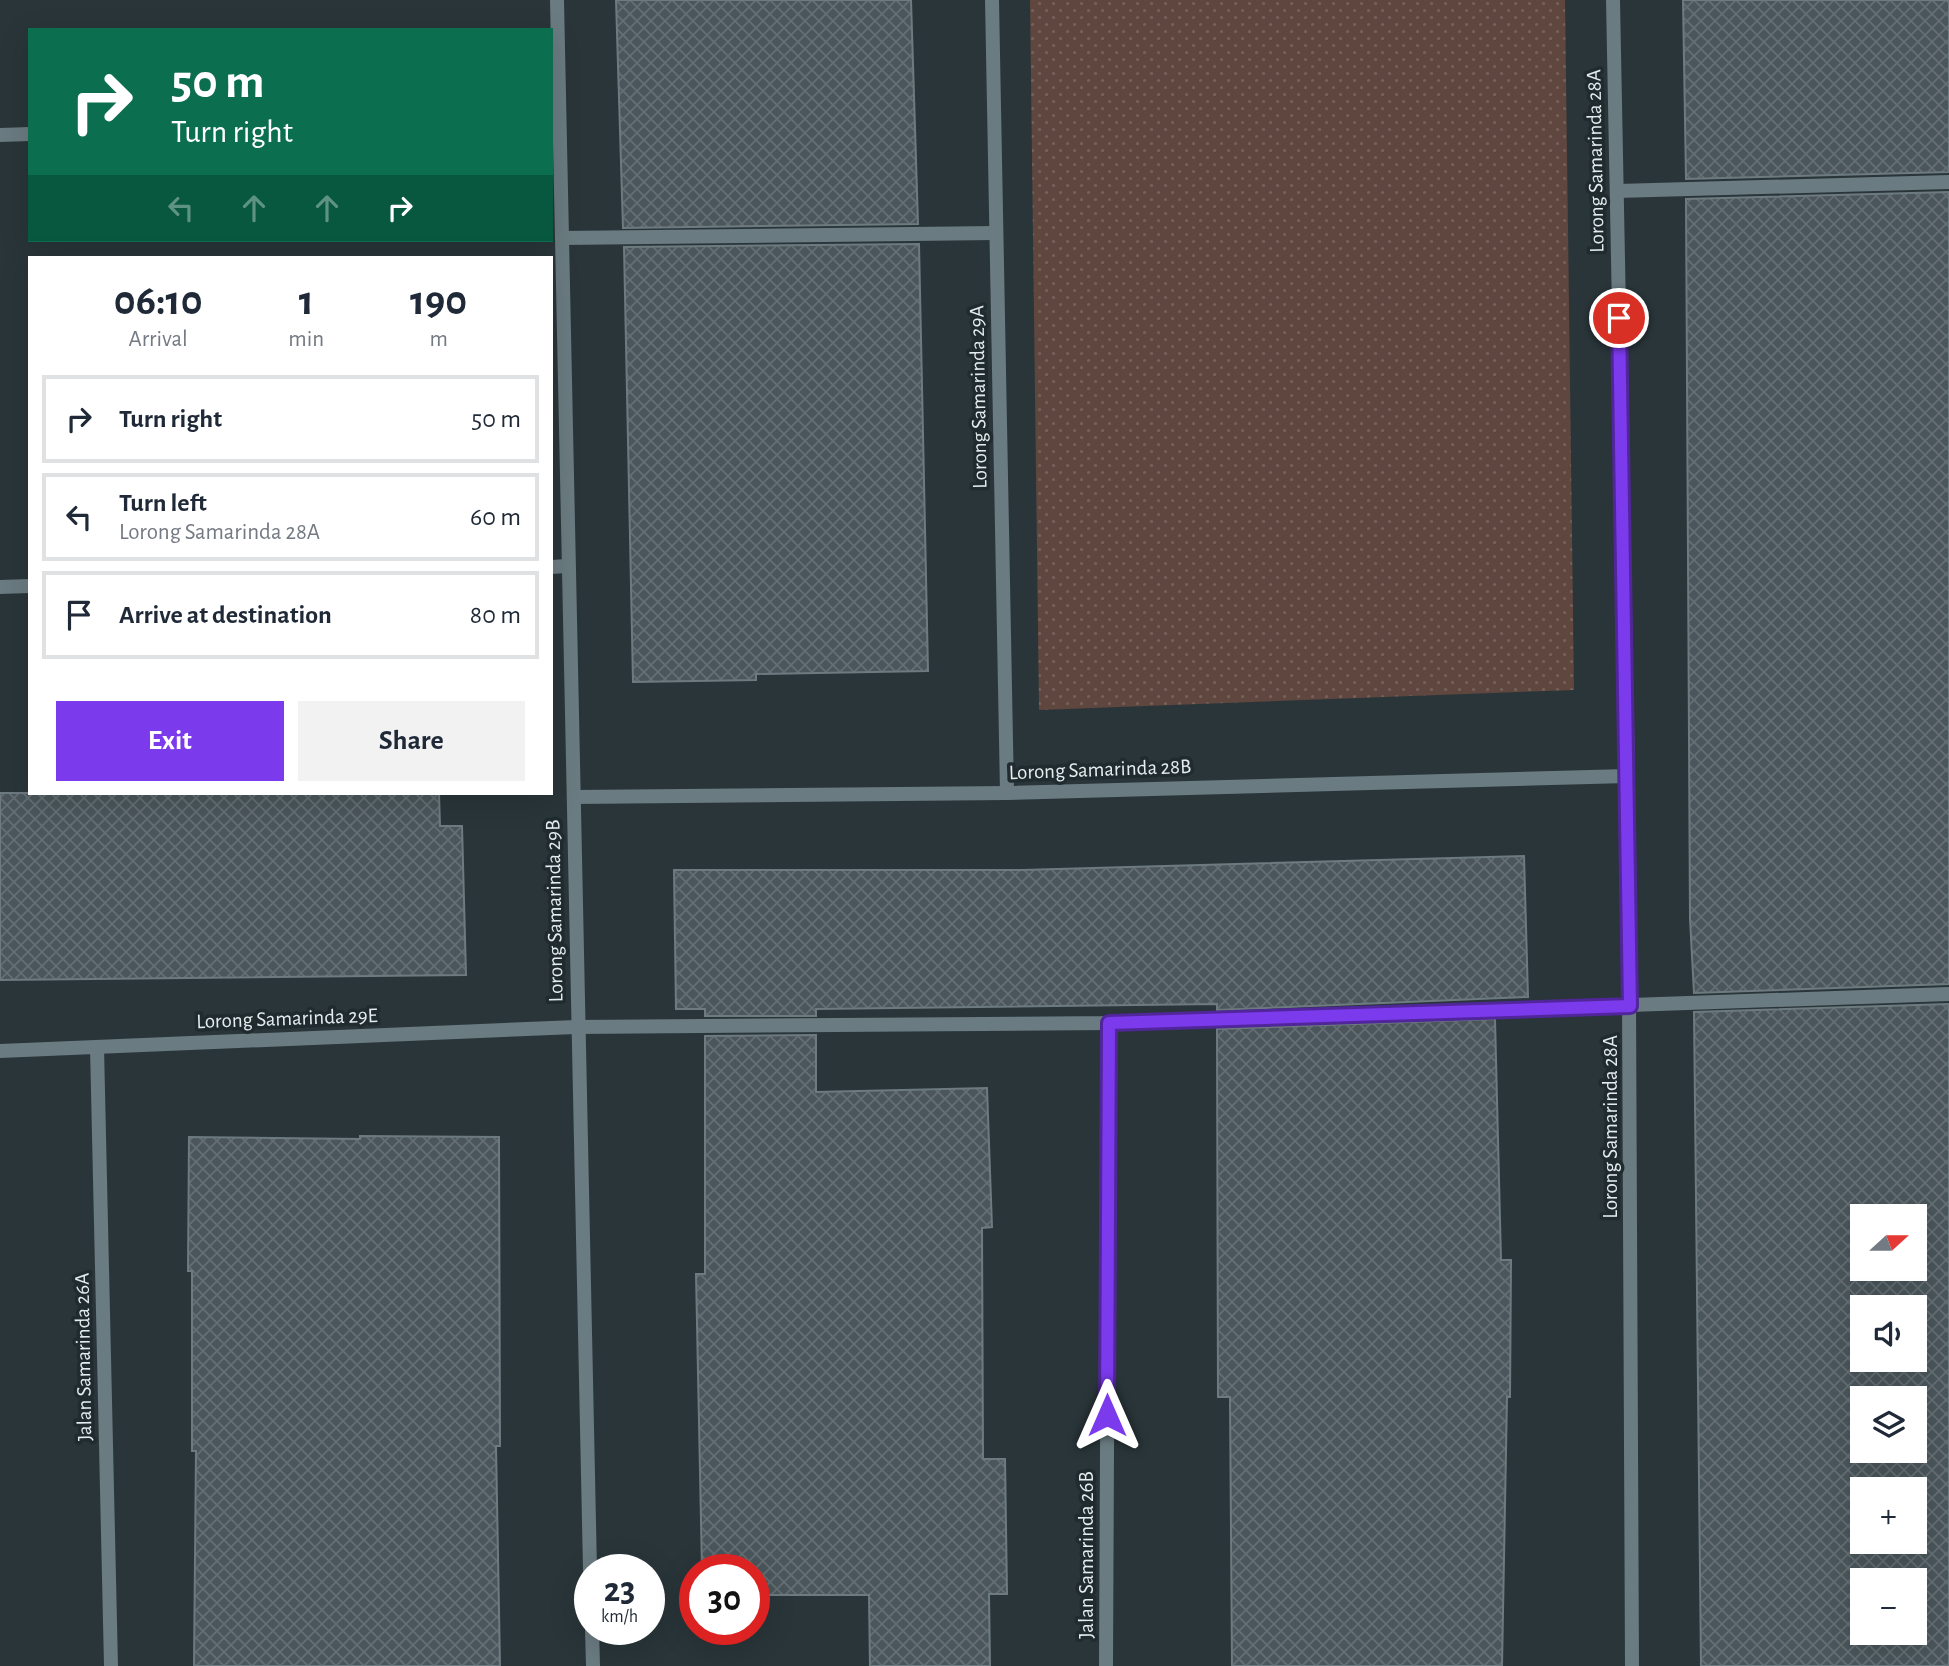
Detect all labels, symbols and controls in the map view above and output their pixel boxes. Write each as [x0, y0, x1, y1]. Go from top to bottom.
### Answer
icon: right [56, 56, 147, 147]
text: 50 m [171, 58, 265, 107]
street label: Lorong Samarinda 28A [1583, 69, 1608, 253]
text: Turn right [171, 116, 293, 148]
icon: left [162, 189, 200, 227]
icon: ahead [235, 189, 273, 227]
icon: ahead [308, 189, 346, 227]
icon: right [381, 189, 419, 227]
text: 06:10 [114, 280, 203, 322]
text: 1 [299, 280, 314, 322]
text: 190 [410, 280, 467, 322]
pin [1589, 288, 1649, 348]
icon: arrive [1600, 299, 1638, 337]
street label: Lorong Samarinda 29A [966, 305, 991, 489]
text: Arrival [129, 328, 188, 351]
text: min [288, 328, 324, 351]
text: m [429, 328, 448, 351]
icon: right [60, 400, 98, 438]
text: Turn right [119, 406, 222, 432]
text: 50 m [471, 406, 521, 432]
text: Turn left [119, 490, 207, 516]
icon: left [60, 498, 98, 536]
text: 60 m [470, 504, 521, 530]
text: Lorong Samarinda 28A [119, 521, 320, 544]
icon: arrive [60, 596, 98, 634]
text: Arrive at destination [119, 602, 332, 628]
text: 80 m [470, 602, 521, 628]
button: Exit [56, 701, 284, 781]
button: Share [298, 701, 525, 781]
street label: Lorong Samarinda 28B [1008, 756, 1192, 783]
street label: Lorong Samarinda 29B [542, 819, 567, 1002]
street label: Lorong Samarinda 29E [196, 1005, 378, 1032]
street label: Lorong Samarinda 28A [1600, 1035, 1621, 1219]
north arrow [1850, 1204, 1927, 1281]
map controls [1850, 1204, 1927, 1645]
street label: Jalan Samarinda 26A [72, 1273, 95, 1441]
button: sound [1850, 1295, 1927, 1372]
position arrow [1070, 1378, 1144, 1452]
button: layers [1850, 1386, 1927, 1463]
street label: Jalan Samarinda 26B [1076, 1471, 1097, 1639]
button: + [1850, 1477, 1927, 1554]
speed limit sign: 30 [679, 1554, 770, 1645]
button: − [1850, 1568, 1927, 1645]
text: 23 [604, 1573, 635, 1608]
text: km/h [601, 1608, 638, 1626]

